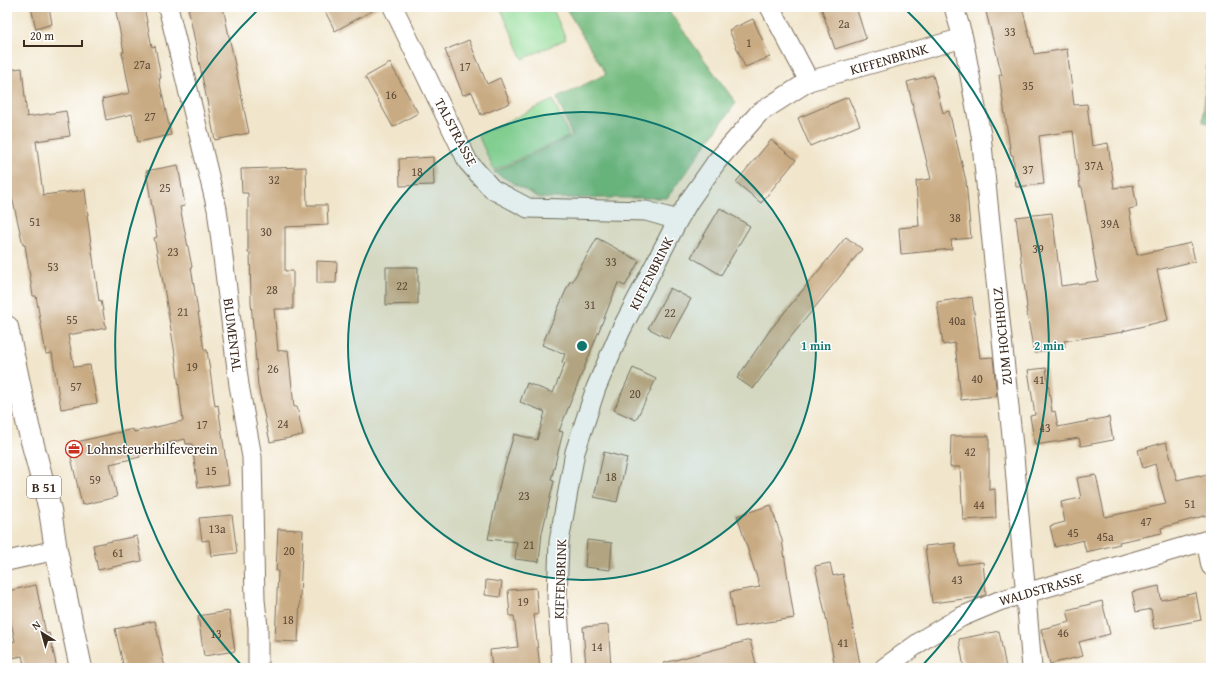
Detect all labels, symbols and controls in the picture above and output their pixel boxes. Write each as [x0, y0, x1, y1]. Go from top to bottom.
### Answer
house number: 2a [838, 15, 850, 32]
scale bar [24, 22, 82, 48]
house number: 33 [1004, 23, 1016, 40]
text: 20 m [30, 27, 54, 44]
house number: 1 [746, 34, 752, 51]
street label: KIFFENBRINK [848, 38, 931, 80]
house number: 27a [133, 56, 151, 73]
house number: 17 [459, 58, 471, 75]
house number: 35 [1022, 77, 1034, 94]
house number: 16 [385, 86, 397, 103]
street label: TALSTRASSE [430, 94, 482, 170]
house number: 27 [144, 108, 156, 125]
house number: 37A [1085, 157, 1104, 174]
house number: 37 [1022, 161, 1034, 178]
house number: 18 [411, 163, 423, 180]
house number: 32 [268, 171, 280, 188]
house number: 25 [159, 179, 171, 196]
house number: 38 [949, 209, 961, 226]
house number: 51 [29, 213, 41, 230]
house number: 39A [1101, 215, 1120, 232]
house number: 30 [260, 223, 272, 240]
street label: KIFFENBRINK [624, 232, 678, 313]
house number: 39 [1032, 240, 1044, 257]
house number: 23 [167, 243, 179, 260]
house number: 33 [605, 253, 617, 270]
house number: 53 [47, 258, 59, 275]
house number: 22 [396, 277, 408, 294]
house number: 28 [266, 281, 278, 298]
street label: ZUM HOCHHOLZ [987, 286, 1017, 386]
house number: 31 [584, 296, 596, 313]
street label: BLUMENTAL [219, 297, 247, 373]
house number: 21 [177, 303, 189, 320]
house number: 22 [664, 304, 676, 321]
house number: 55 [66, 311, 78, 328]
house number: 40a [948, 312, 966, 329]
text: 1 min [801, 337, 831, 354]
text: 2 min [1034, 337, 1064, 354]
centre of rings [575, 339, 589, 353]
house number: 19 [186, 358, 198, 375]
house number: 26 [267, 360, 279, 377]
house number: 40 [971, 370, 983, 387]
house number: 41 [1033, 371, 1045, 388]
house number: 57 [70, 378, 82, 395]
house number: 20 [629, 385, 641, 402]
house number: 24 [277, 415, 289, 432]
house number: 17 [196, 416, 208, 433]
house number: 43 [1039, 419, 1051, 436]
office icon: Lohnsteuerhilfeverein [64, 439, 84, 459]
place label: Lohnsteuerhilfeverein [87, 439, 218, 459]
house number: 42 [964, 443, 976, 460]
house number: 15 [205, 462, 217, 479]
house number: 18 [605, 468, 617, 485]
house number: 59 [89, 471, 101, 488]
road number: B 51 [27, 476, 61, 498]
house number: 23 [518, 487, 530, 504]
house number: 51 [1184, 495, 1196, 512]
house number: 44 [973, 496, 985, 513]
house number: 47 [1140, 513, 1152, 530]
house number: 13a [208, 520, 226, 537]
house number: 45 [1067, 524, 1079, 541]
house number: 45a [1096, 528, 1114, 545]
house number: 21 [523, 536, 535, 553]
street label: KIFFENBRINK [549, 538, 571, 619]
house number: 20 [283, 542, 295, 559]
house number: 61 [112, 544, 124, 561]
street label: WALDSTRASSE [997, 567, 1085, 611]
house number: 43 [951, 571, 963, 588]
house number: 19 [517, 593, 529, 610]
house number: 18 [282, 611, 294, 628]
north arrow [22, 613, 62, 653]
text: N [28, 616, 44, 634]
house number: 46 [1057, 624, 1069, 641]
house number: 13 [210, 625, 222, 642]
house number: 41 [837, 634, 849, 651]
house number: 14 [591, 638, 603, 655]

